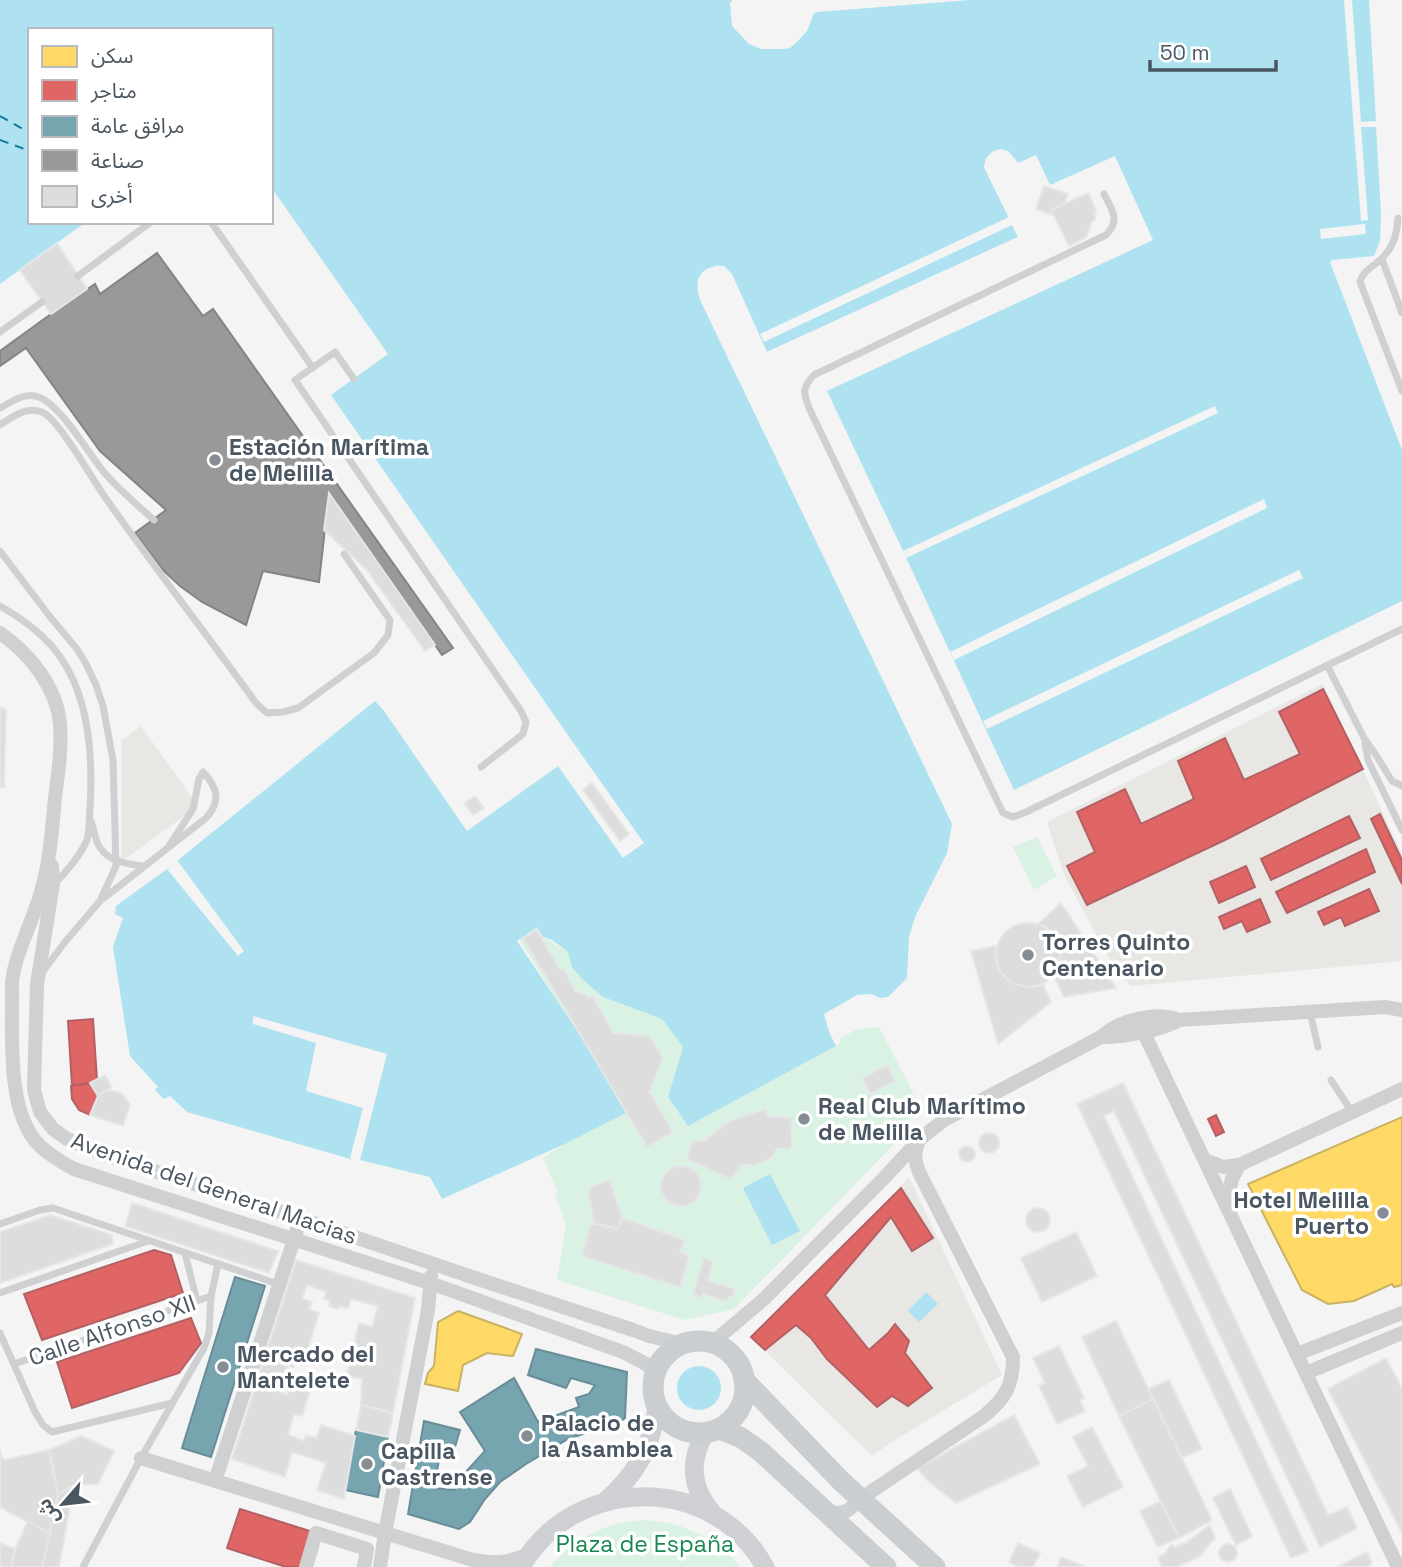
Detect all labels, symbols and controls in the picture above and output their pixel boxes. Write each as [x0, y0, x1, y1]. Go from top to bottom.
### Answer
legend [28, 28, 273, 224]
scale bar [1150, 28, 1276, 72]
text: 50 m [1160, 39, 1210, 66]
text: سكن [91, 42, 133, 69]
text: متاجر [90, 77, 137, 104]
text: مرافق عامة [91, 112, 184, 139]
text: صناعة [91, 147, 144, 174]
text: أخرى [91, 182, 133, 209]
place label: Estación Marítima de Melilla [229, 432, 429, 488]
marker: Estación Marítima de Melilla [207, 452, 223, 468]
place label: Torres Quinto Centenario [1042, 927, 1190, 983]
marker: Torres Quinto Centenario [1020, 947, 1036, 963]
place label: Real Club Marítimo de Melilla [818, 1091, 1026, 1147]
marker: Real Club Marítimo de Melilla [796, 1111, 812, 1127]
street label: Avenida del General Macias [67, 1125, 361, 1251]
place label: Hotel Melilla Puerto [1234, 1185, 1369, 1241]
marker: Hotel Melilla Puerto [1375, 1205, 1391, 1221]
street label: Calle Alfonso XII [25, 1287, 199, 1373]
place label: Mercado del Mantelete [237, 1339, 374, 1395]
marker: Mercado del Mantelete [215, 1359, 231, 1375]
place label: Palacio de la Asamblea [541, 1408, 673, 1464]
marker: Palacio de la Asamblea [519, 1428, 535, 1444]
place label: Capilla Castrense [381, 1436, 493, 1492]
marker: Capilla Castrense [359, 1456, 375, 1472]
north arrow [28, 1469, 98, 1539]
text: ش [31, 1494, 66, 1529]
park label: Plaza de España [556, 1529, 734, 1559]

